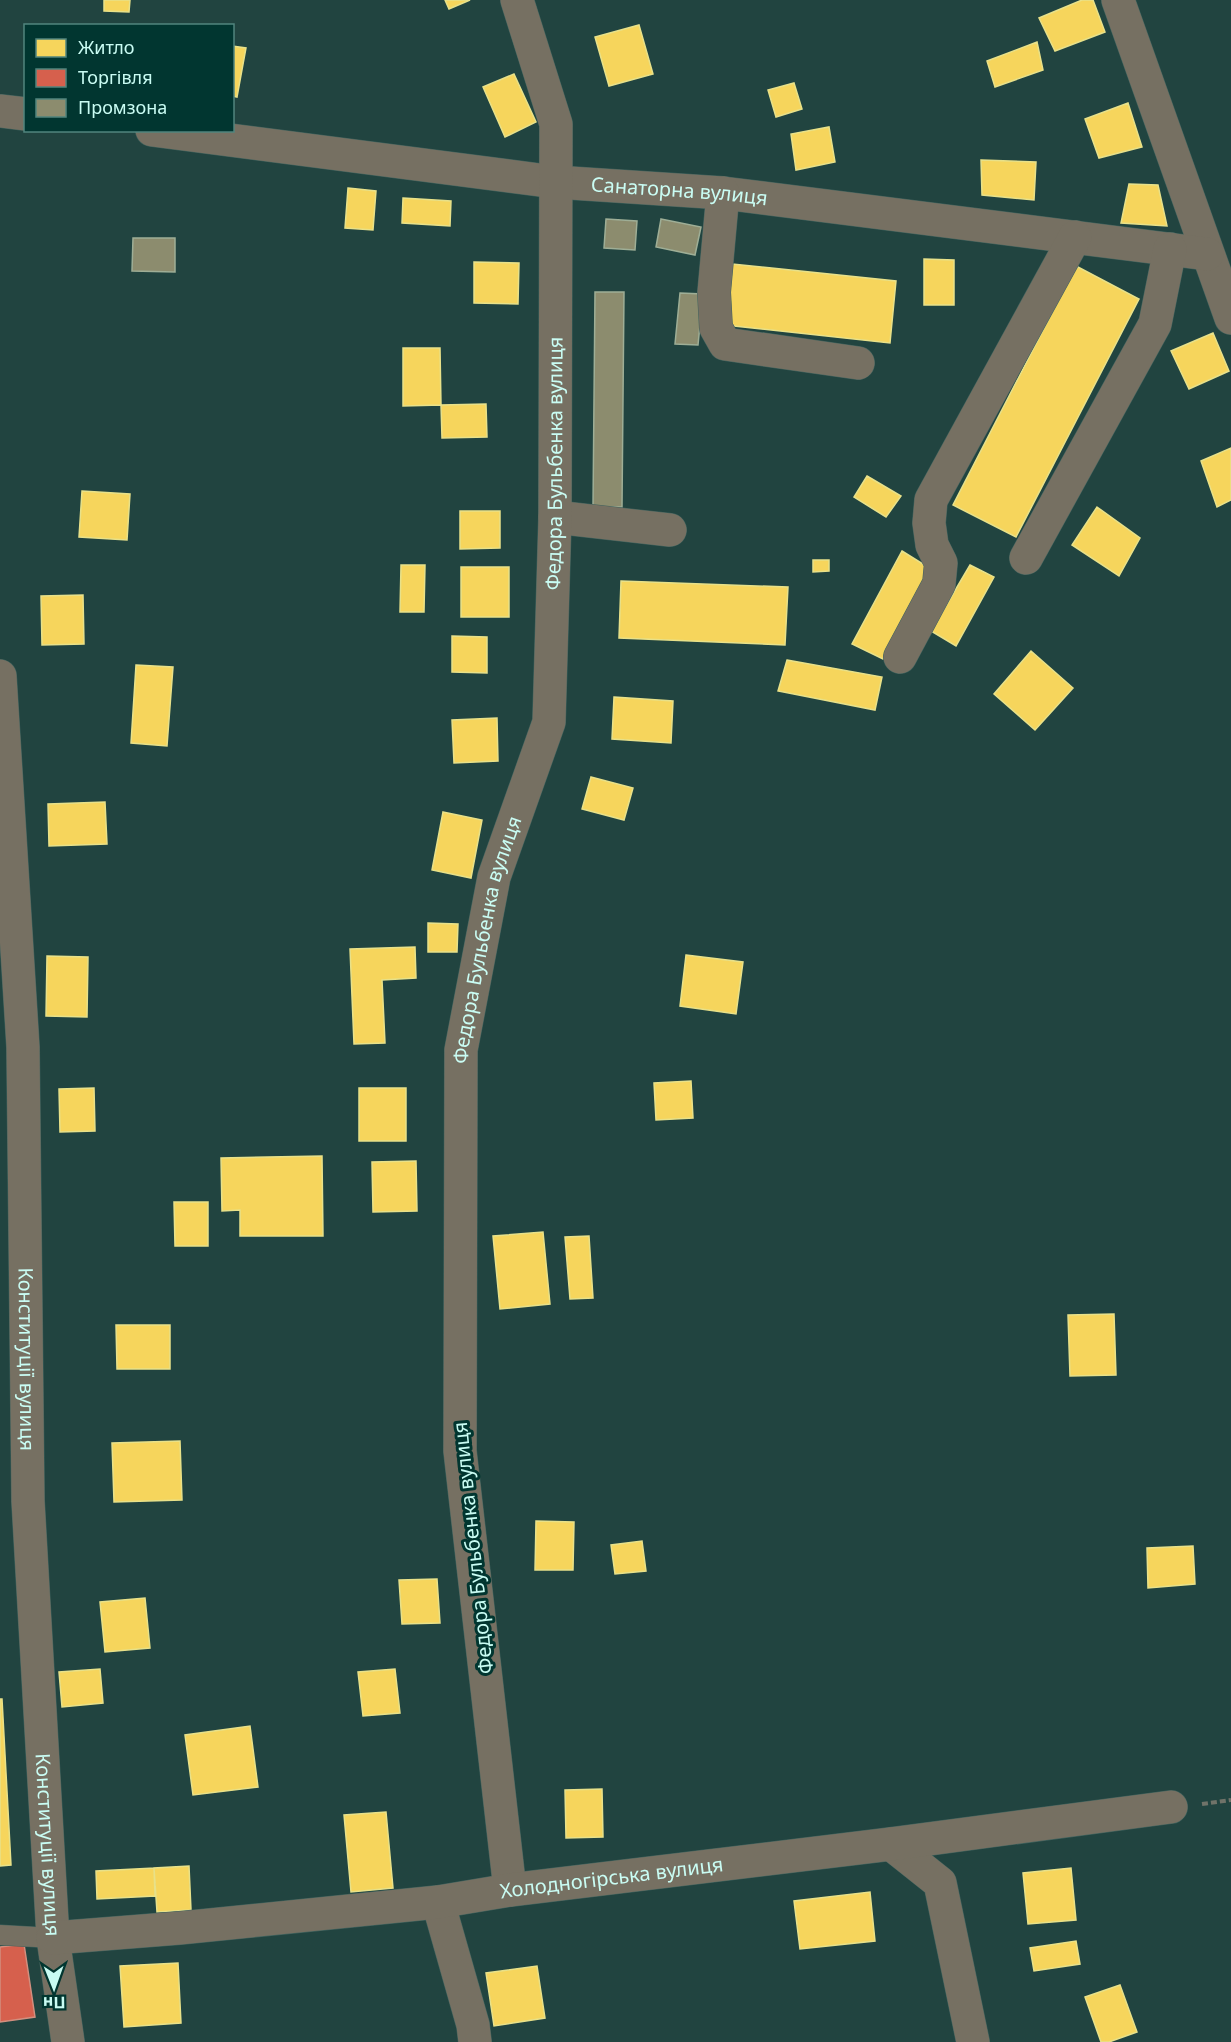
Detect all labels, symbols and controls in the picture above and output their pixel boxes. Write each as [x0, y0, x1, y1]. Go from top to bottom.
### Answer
legend [24, 24, 234, 132]
text: Житло [78, 35, 135, 59]
text: Торгівля [78, 65, 153, 89]
text: Промзона [78, 95, 167, 119]
street label: Санаторна вулиця [590, 170, 769, 212]
street label: Федора Бульбенка вулиця [539, 337, 568, 591]
street label: Федора Бульбенка вулиця [447, 812, 528, 1064]
street label: Конституції вулиця [12, 1267, 41, 1451]
street label: Федора Бульбенка вулиця [446, 1421, 499, 1676]
street label: Конституції вулиця [29, 1752, 67, 1937]
street label: Холодногірська вулиця [498, 1850, 725, 1904]
north arrow [24, 1958, 84, 2018]
text: Пн [43, 1992, 66, 2014]

